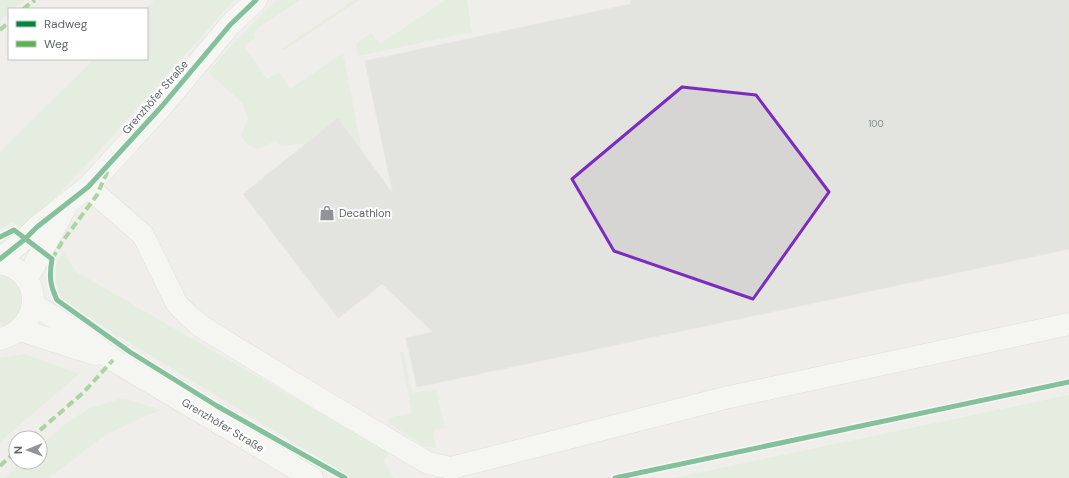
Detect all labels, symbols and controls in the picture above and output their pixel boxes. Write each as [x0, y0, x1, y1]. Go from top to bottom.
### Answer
legend [8, 8, 148, 60]
text: Radweg [44, 16, 88, 32]
text: Weg [44, 36, 69, 52]
street label: Grenzhöfer Straße [119, 57, 191, 137]
house number: 100 [868, 118, 884, 130]
shop icon: Decathlon [318, 204, 336, 222]
place label: Decathlon [339, 206, 391, 220]
street label: Grenzhöfer Straße [179, 395, 267, 455]
north arrow [8, 430, 48, 470]
text: N [11, 446, 25, 454]

